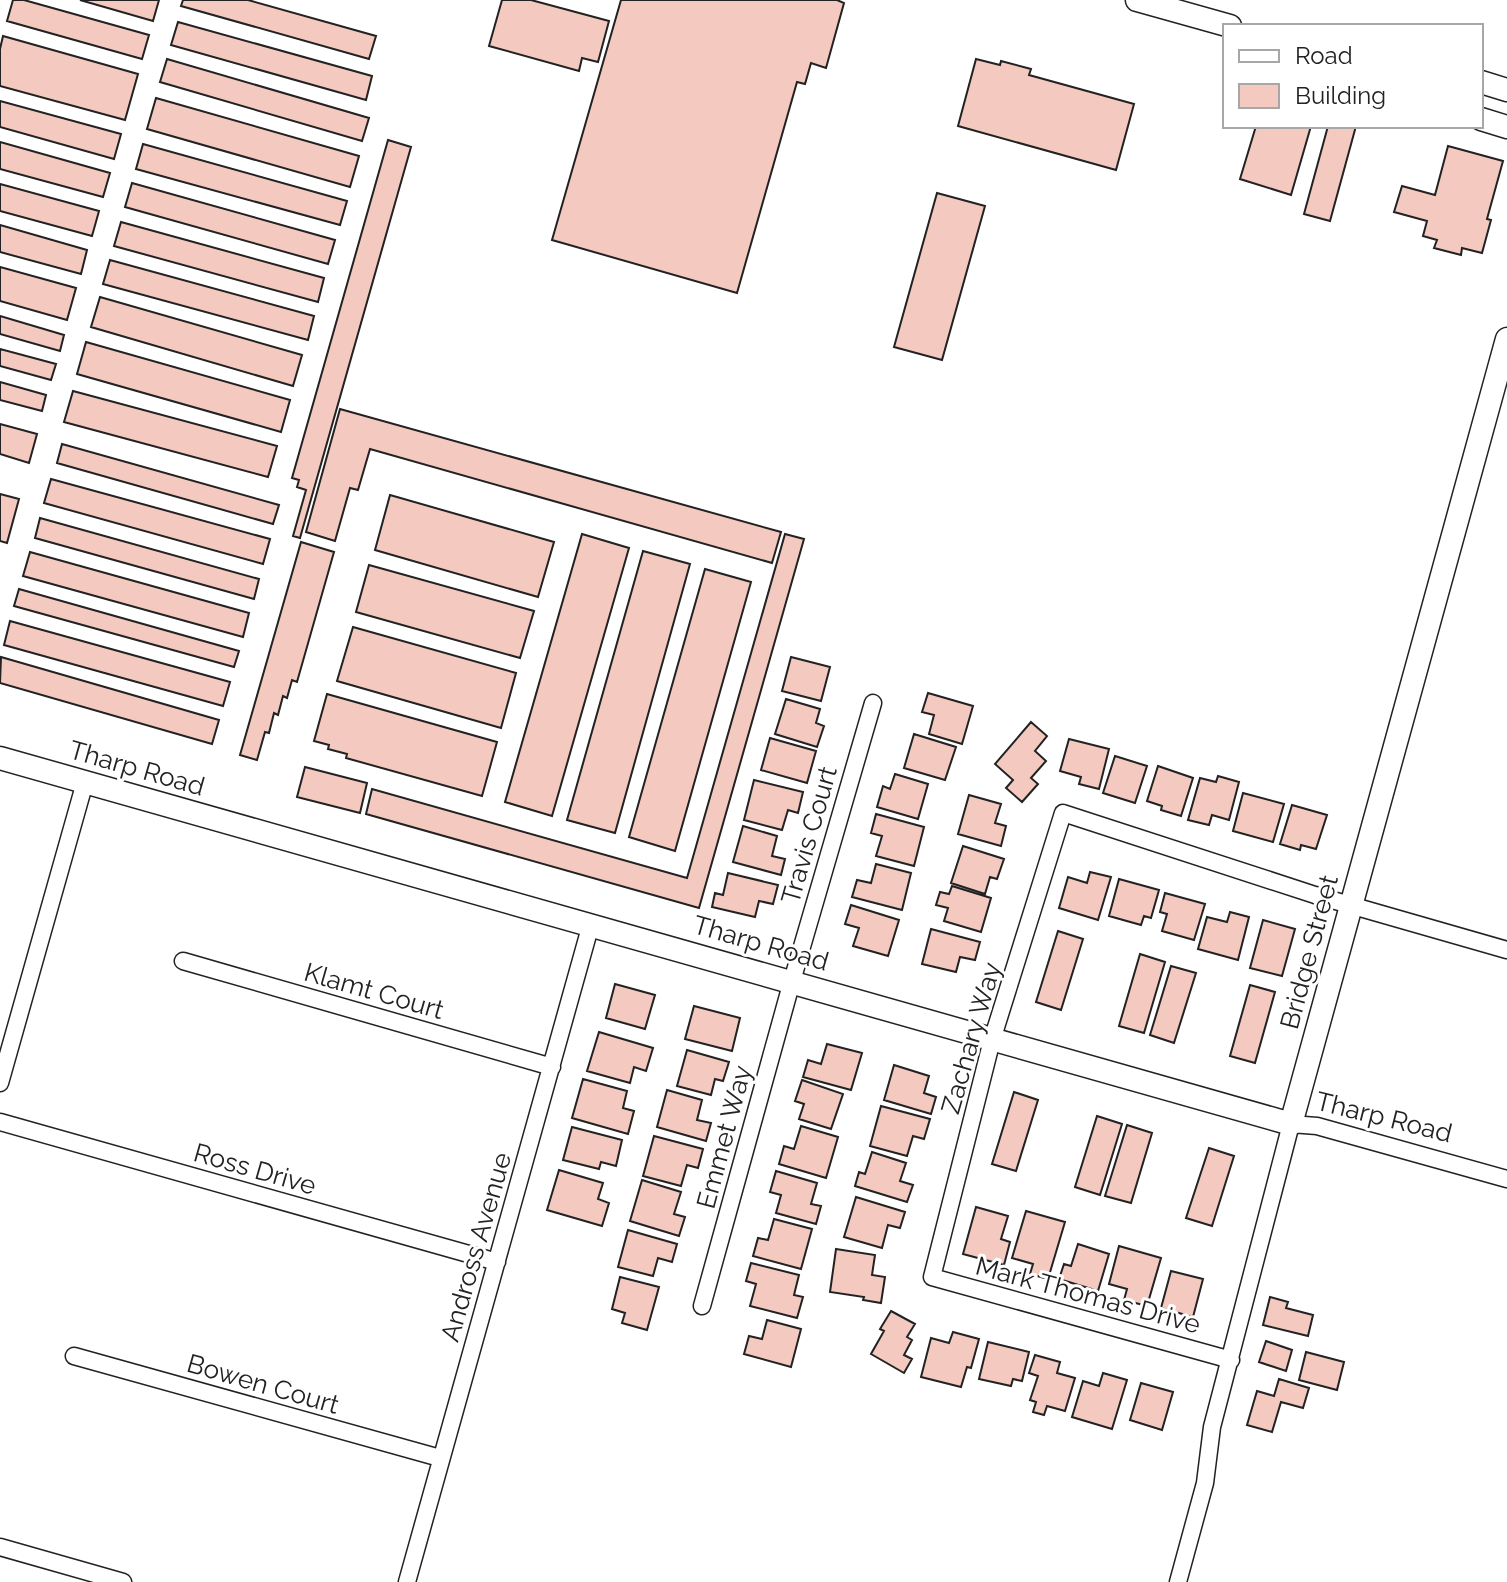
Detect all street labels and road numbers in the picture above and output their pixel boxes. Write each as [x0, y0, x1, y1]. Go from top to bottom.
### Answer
street label: Tharp Road [66, 734, 208, 802]
street label: Travis Court [775, 763, 843, 907]
street label: Bridge Street [1274, 871, 1344, 1032]
street label: Tharp Road [690, 909, 832, 977]
street label: Klamt Court [301, 957, 447, 1025]
street label: Zachary Way [935, 959, 1007, 1117]
street label: Emmet Way [691, 1062, 757, 1212]
street label: Tharp Road [1313, 1086, 1455, 1148]
street label: Ross Drive [190, 1137, 320, 1201]
street label: Andross Avenue [435, 1149, 517, 1345]
street label: Mark Thomas Drive [972, 1251, 1204, 1339]
street label: Bowen Court [184, 1348, 343, 1420]

